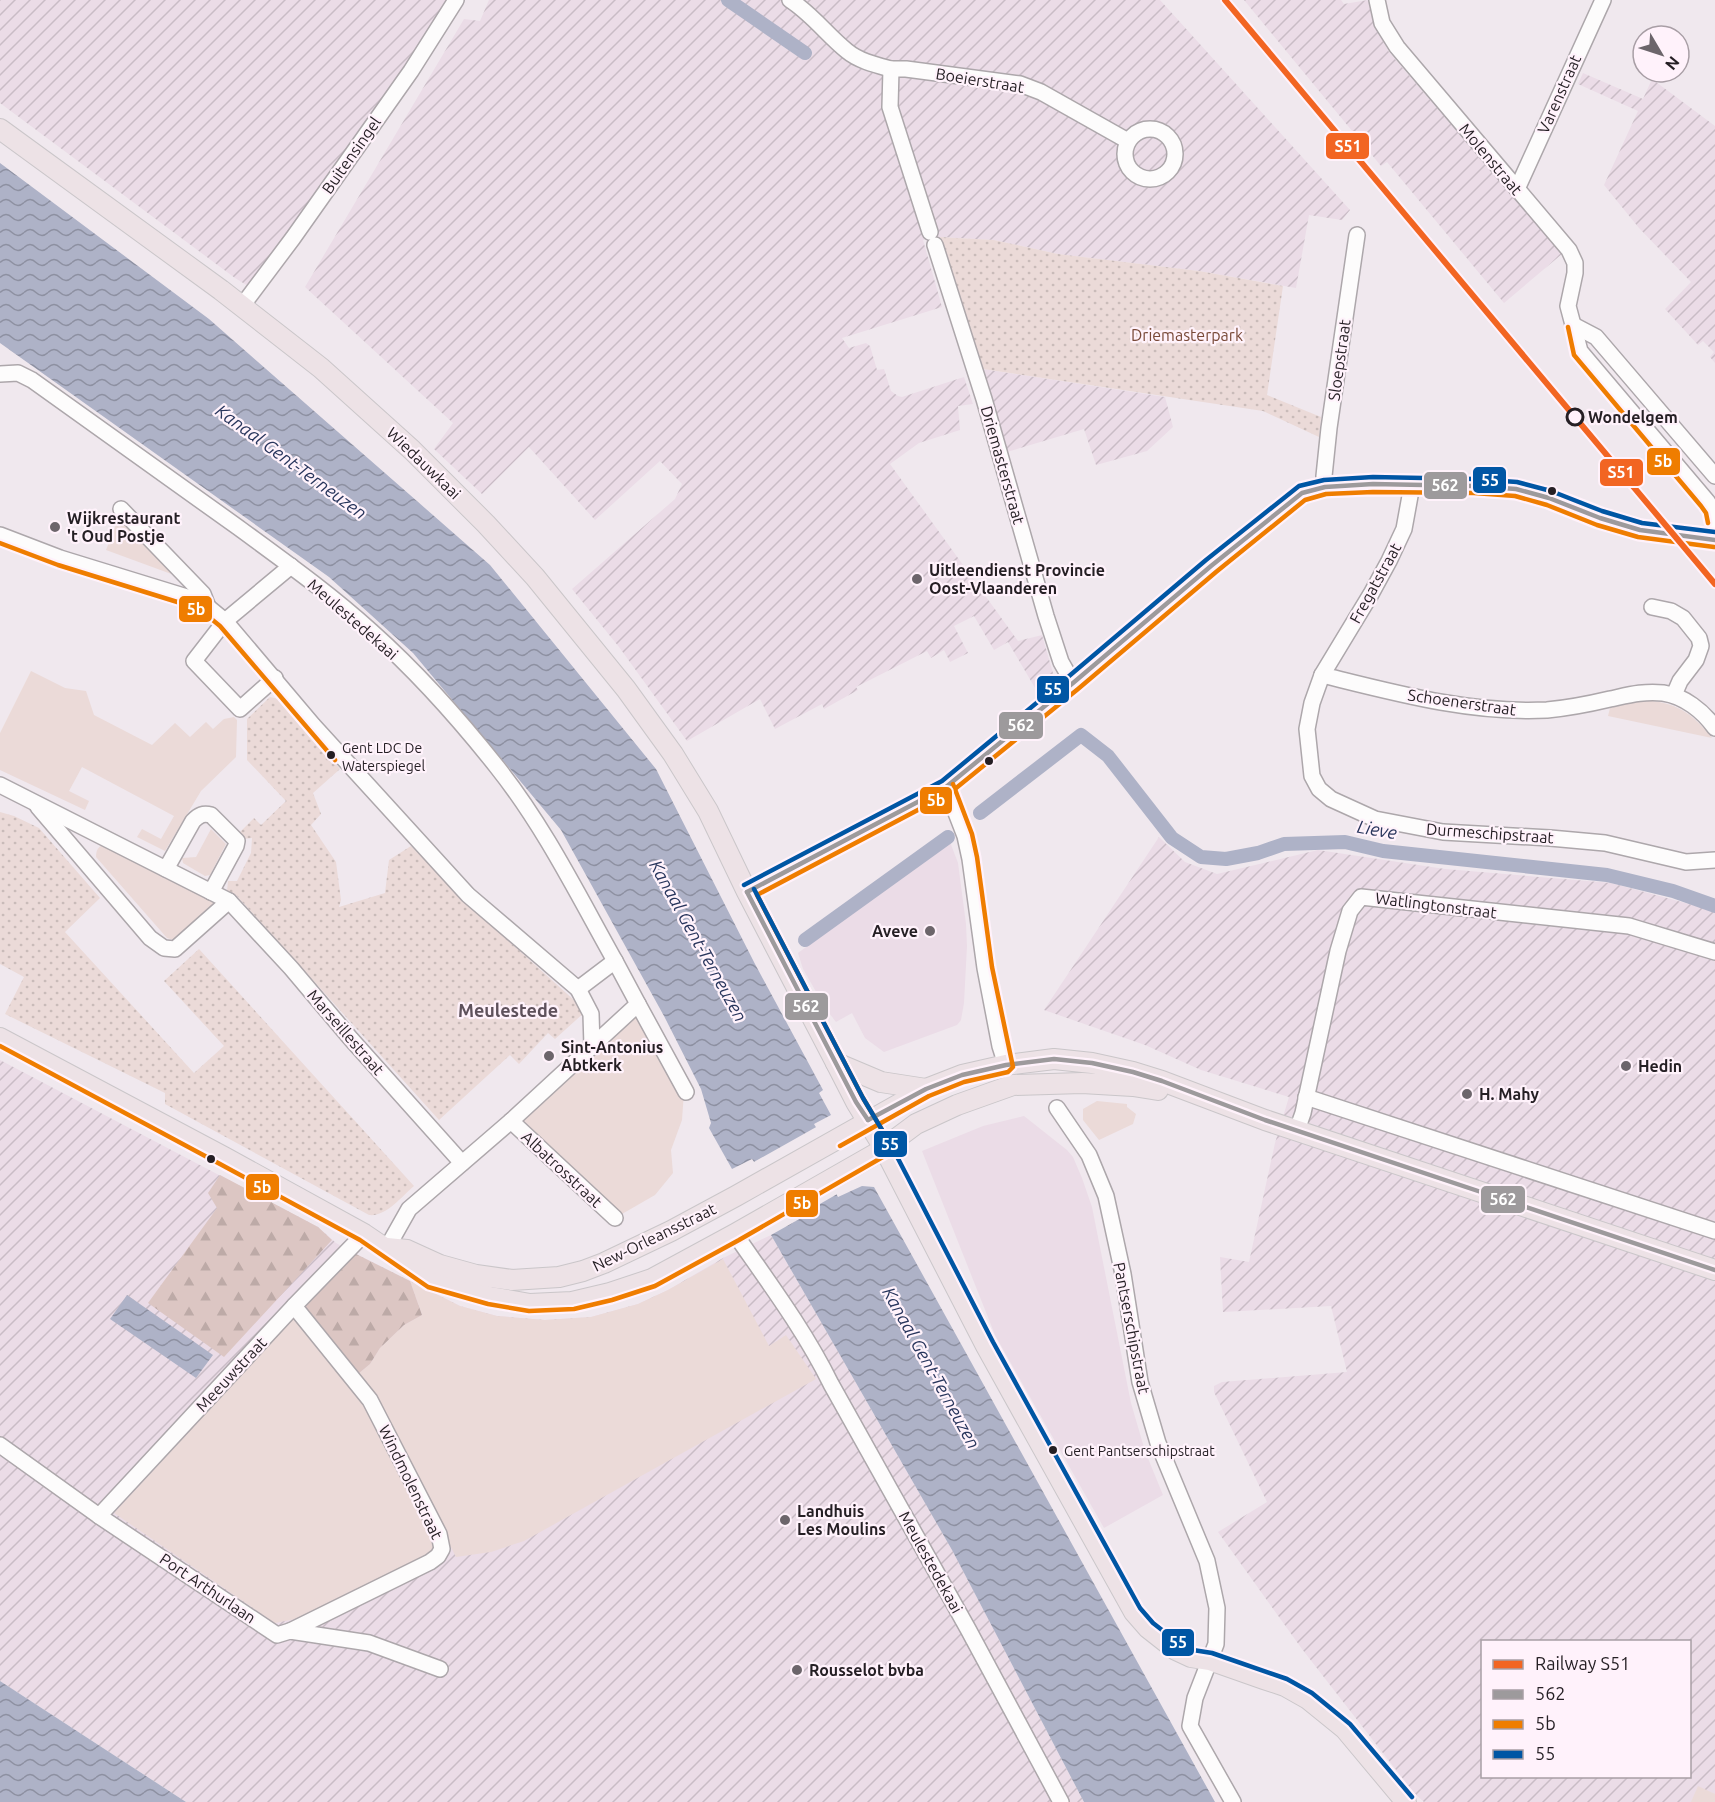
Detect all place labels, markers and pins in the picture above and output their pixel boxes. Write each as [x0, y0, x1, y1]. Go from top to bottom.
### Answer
marker: Wondelgem [1566, 408, 1584, 426]
place label: Wondelgem [1588, 408, 1678, 426]
unlabelled marker [1546, 485, 1558, 497]
place label: Wijkrestaurant 't Oud Postje [67, 509, 180, 545]
marker: Wijkrestaurant 't Oud Postje [48, 520, 62, 534]
place label: Uitleendienst Provincie Oost-Vlaanderen [929, 561, 1105, 597]
marker: Uitleendienst Provincie Oost-Vlaanderen [910, 572, 924, 586]
place label: Gent LDC De Waterspiegel [342, 740, 426, 774]
marker: Gent LDC De Waterspiegel [325, 749, 337, 761]
unlabelled marker [983, 755, 995, 767]
place label: Aveve [872, 922, 918, 940]
marker: Aveve [923, 924, 937, 938]
place label: Sint-Antonius Abtkerk [561, 1038, 663, 1074]
marker: Sint-Antonius Abtkerk [542, 1049, 556, 1063]
place label: Hedin [1638, 1057, 1682, 1075]
marker: Hedin [1619, 1059, 1633, 1073]
place label: H. Mahy [1479, 1085, 1539, 1103]
marker: H. Mahy [1460, 1087, 1474, 1101]
unlabelled marker [205, 1153, 217, 1165]
place label: Gent Pantserschipstraat [1064, 1443, 1215, 1459]
marker: Gent Pantserschipstraat [1047, 1444, 1059, 1456]
place label: Landhuis Les Moulins [797, 1502, 886, 1538]
marker: Landhuis Les Moulins [778, 1513, 792, 1527]
place label: Rousselot bvba [809, 1661, 924, 1679]
marker: Rousselot bvba [790, 1663, 804, 1677]

